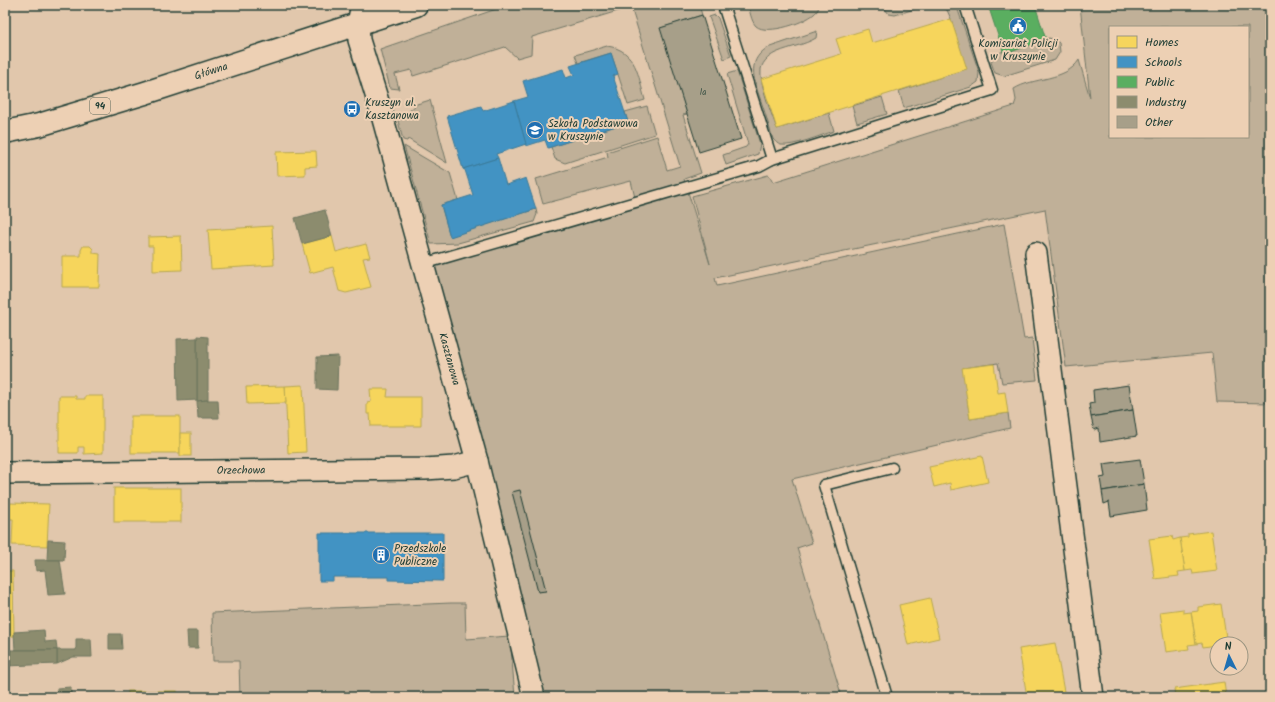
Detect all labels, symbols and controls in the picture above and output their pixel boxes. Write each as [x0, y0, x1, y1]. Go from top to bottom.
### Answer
public building icon: Komisariat Policji w Kruszynie [1008, 16, 1028, 36]
legend [1109, 26, 1249, 138]
text: Homes [1145, 33, 1179, 52]
place label: Komisariat Policji w Kruszynie [978, 35, 1058, 66]
text: Schools [1145, 53, 1182, 72]
street label: Główna [192, 58, 230, 85]
text: Public [1145, 73, 1175, 92]
house number: 1a [699, 85, 707, 100]
text: Industry [1145, 93, 1187, 112]
place label: Kruszyn ul. Kasztanowa [365, 94, 419, 125]
road number: 94 [90, 98, 110, 114]
bus stop icon: Kruszyn ul. Kasztanowa [342, 99, 362, 119]
text: Other [1145, 113, 1174, 132]
place label: Szkoła Podstawowa w Kruszynie [548, 115, 638, 146]
school or university icon: Szkoła Podstawowa w Kruszynie [525, 120, 545, 140]
street label: Kasztanowa [433, 331, 465, 388]
street label: Orzechowa [217, 462, 265, 480]
place label: Przedszkole Publiczne [394, 540, 446, 571]
building icon: Przedszkole Publiczne [371, 545, 391, 565]
north arrow [1209, 636, 1249, 676]
text: N [1224, 638, 1233, 656]

